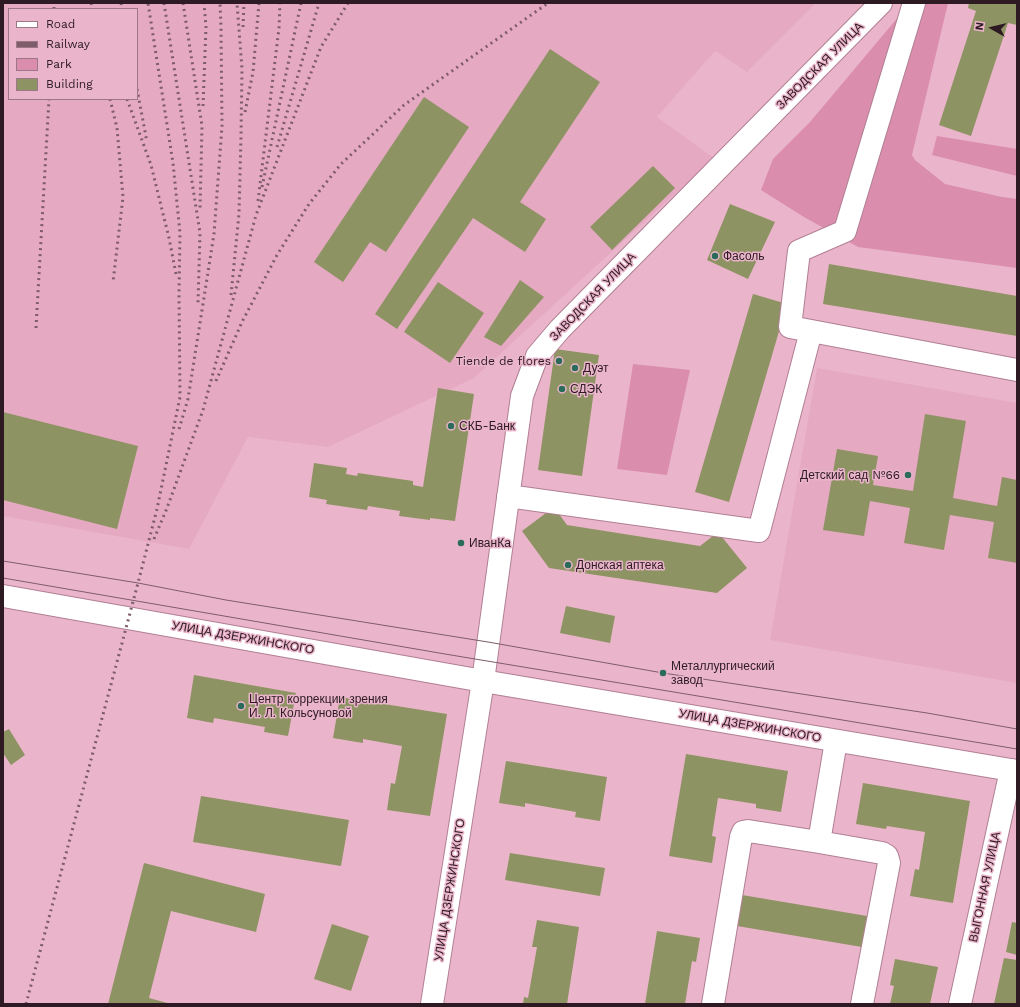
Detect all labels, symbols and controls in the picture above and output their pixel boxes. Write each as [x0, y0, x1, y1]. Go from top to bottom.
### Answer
legend [8, 8, 138, 100]
north arrow [972, 8, 1012, 48]
text: Road [46, 17, 75, 31]
street label: ЗАВОДСКАЯ УЛИЦА [774, 20, 866, 112]
text: N [973, 21, 987, 31]
text: Railway [46, 37, 90, 51]
text: Park [46, 57, 72, 71]
text: Building [46, 77, 93, 91]
place label: Фасоль [723, 249, 765, 263]
street label: ЗАВОДСКАЯ УЛИЦА [547, 250, 639, 344]
marker: Фасоль [710, 251, 720, 261]
place label: Tiende de flores [456, 354, 551, 368]
marker: Tiende de flores [554, 356, 564, 366]
place label: Дуэт [583, 361, 609, 375]
marker: Дуэт [570, 363, 580, 373]
place label: СДЭК [570, 382, 602, 396]
marker: СДЭК [557, 384, 567, 394]
place label: СКБ-Банк [459, 419, 515, 433]
marker: СКБ-Банк [446, 421, 456, 431]
place label: Детский сад №66 [800, 468, 900, 482]
marker: Детский сад №66 [903, 470, 913, 480]
place label: ИванКа [469, 536, 511, 550]
marker: ИванКа [456, 538, 466, 548]
place label: Донская аптека [576, 558, 664, 572]
marker: Донская аптека [563, 560, 573, 570]
street label: УЛИЦА ДЗЕРЖИНСКОГО [171, 618, 315, 658]
place label: Металлургический завод [671, 659, 775, 687]
marker: Металлургический завод [658, 668, 668, 678]
place label: Центр коррекции зрения И. Л. Кольсуновой [249, 692, 388, 720]
marker: Центр коррекции зрения И. Л. Кольсуновой [236, 701, 246, 711]
street label: УЛИЦА ДЗЕРЖИНСКОГО [678, 706, 822, 746]
street label: УЛИЦА ДЗЕРЖИНСКОГО [432, 818, 468, 962]
street label: ВЫГОННАЯ УЛИЦА [966, 830, 1004, 944]

